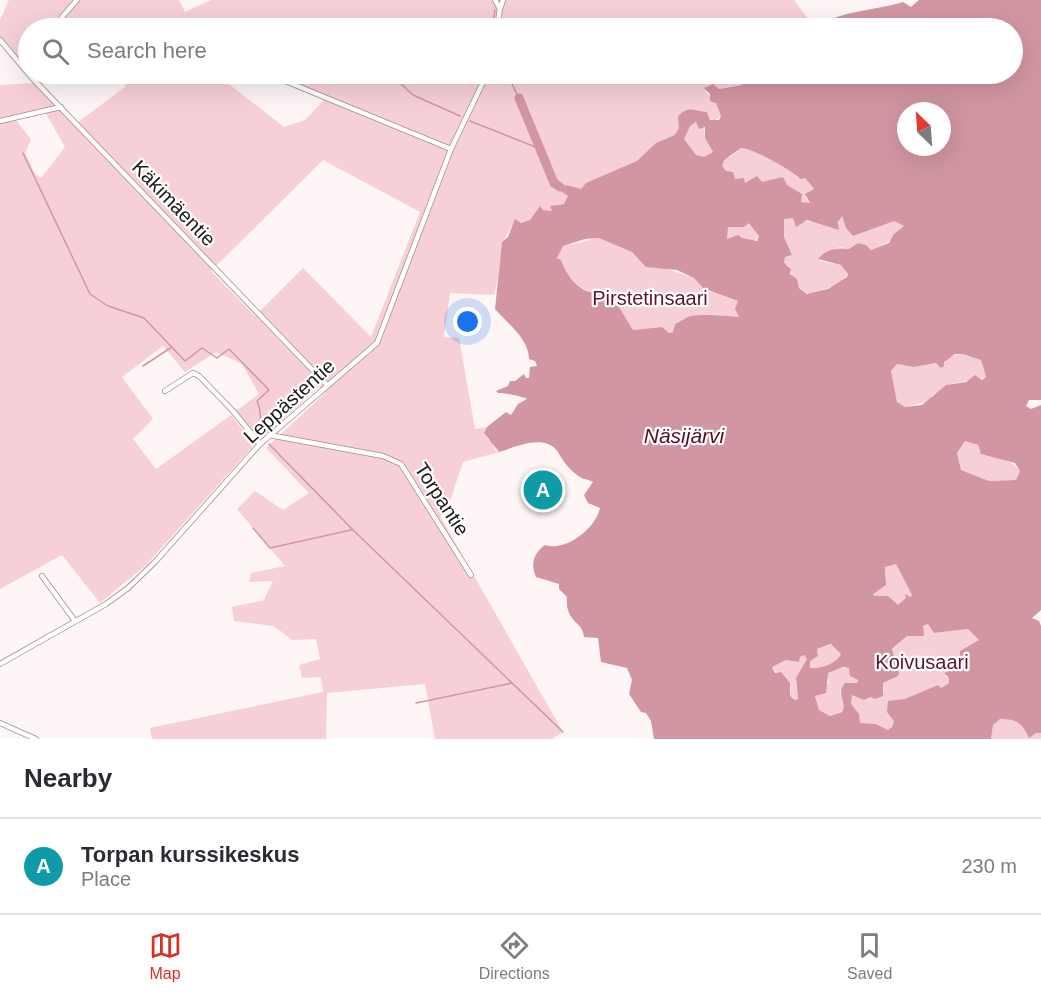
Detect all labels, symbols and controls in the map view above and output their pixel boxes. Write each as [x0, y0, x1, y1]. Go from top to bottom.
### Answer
search box [18, 18, 1023, 84]
icon: search [39, 35, 72, 68]
text: Search here [87, 38, 207, 63]
north arrow [897, 102, 951, 156]
street label: Käkimäentie [128, 156, 220, 250]
park label: Pirstetinsaari [592, 287, 708, 309]
your location [453, 307, 482, 336]
street label: Leppästentie [239, 355, 339, 447]
water label: Näsijärvi [644, 424, 726, 447]
street label: Torpantie [410, 459, 474, 539]
pin: A [524, 468, 562, 512]
park label: Koivusaari [875, 651, 969, 673]
text: Nearby [24, 763, 112, 793]
text: Torpan kurssikeskus [81, 842, 299, 867]
text: A [36, 855, 51, 877]
text: 230 m [961, 855, 1017, 877]
text: Place [81, 868, 131, 890]
tab: Map [149, 929, 182, 983]
tab: Directions [479, 929, 550, 983]
tab: Saved [847, 929, 892, 983]

